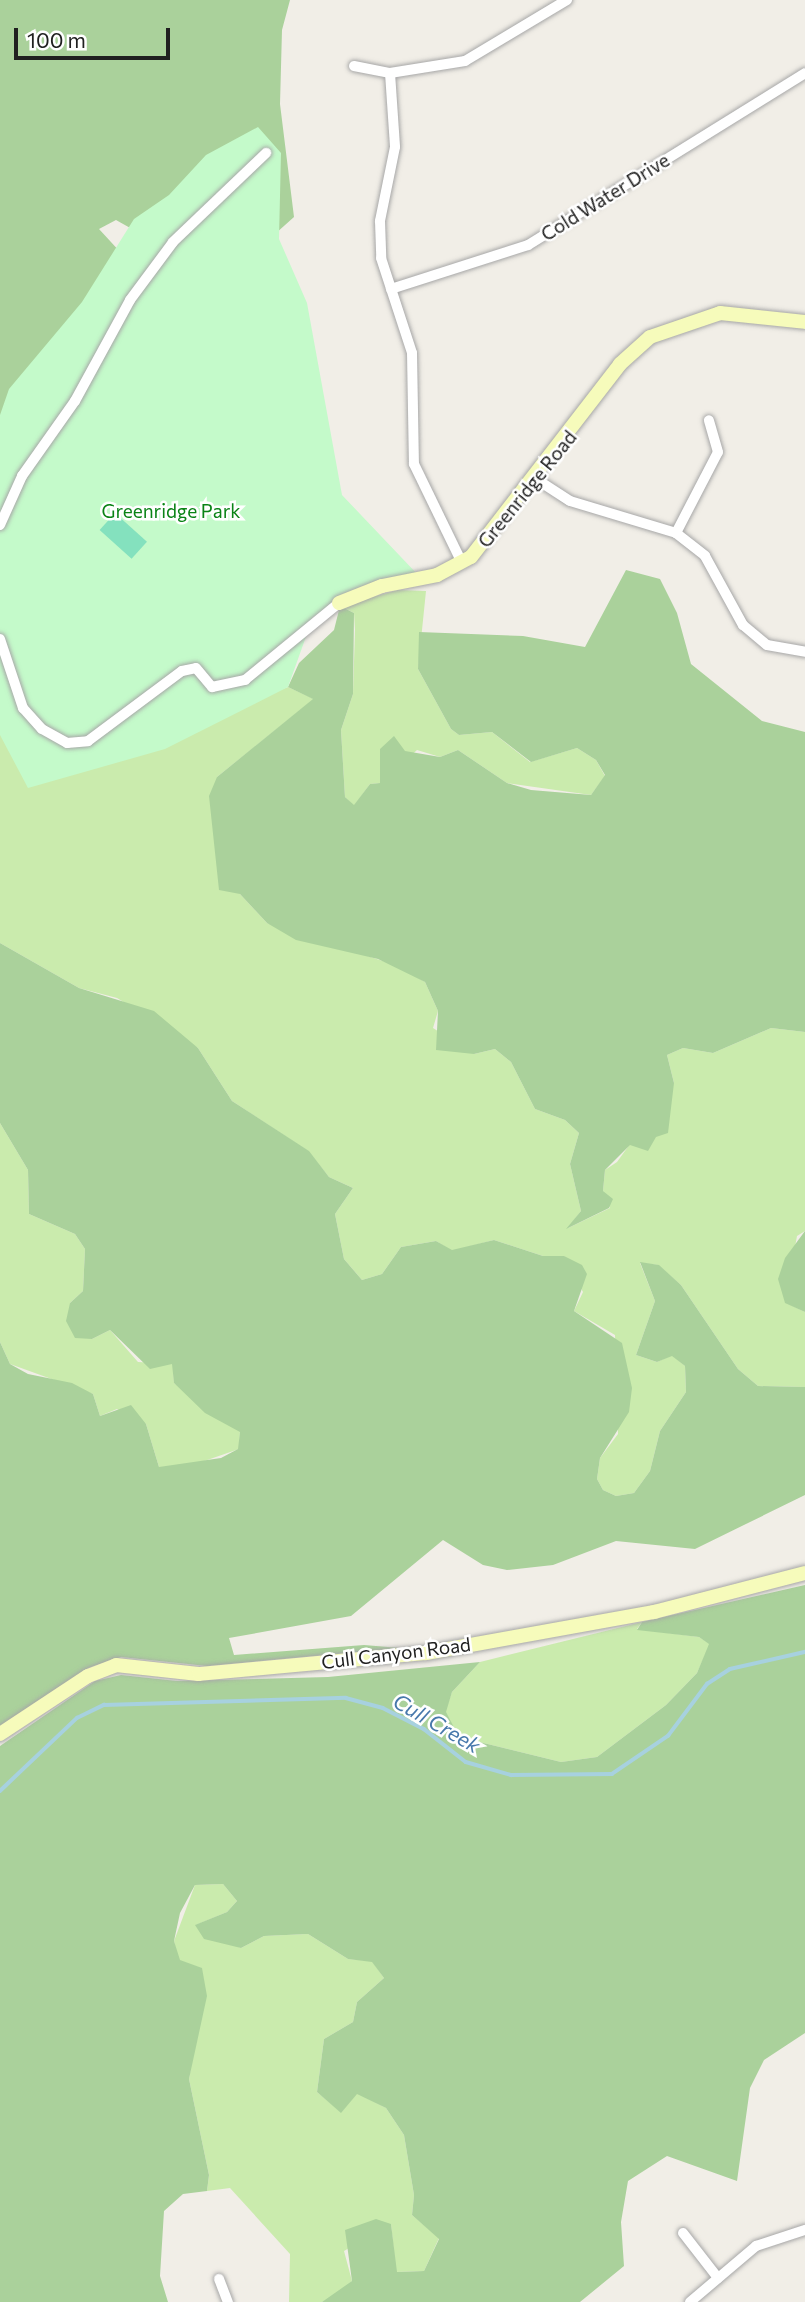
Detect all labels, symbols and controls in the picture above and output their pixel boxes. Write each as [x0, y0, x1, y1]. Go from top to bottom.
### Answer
scale bar [18, 14, 173, 58]
text: 100 m [27, 27, 86, 52]
street label: Cold Water Drive [537, 148, 673, 246]
street label: Greenridge Road [473, 426, 581, 552]
park label: Greenridge Park [101, 500, 241, 522]
street label: Cull Canyon Road [320, 1633, 472, 1673]
water label: Cull Creek [389, 1688, 485, 1758]

